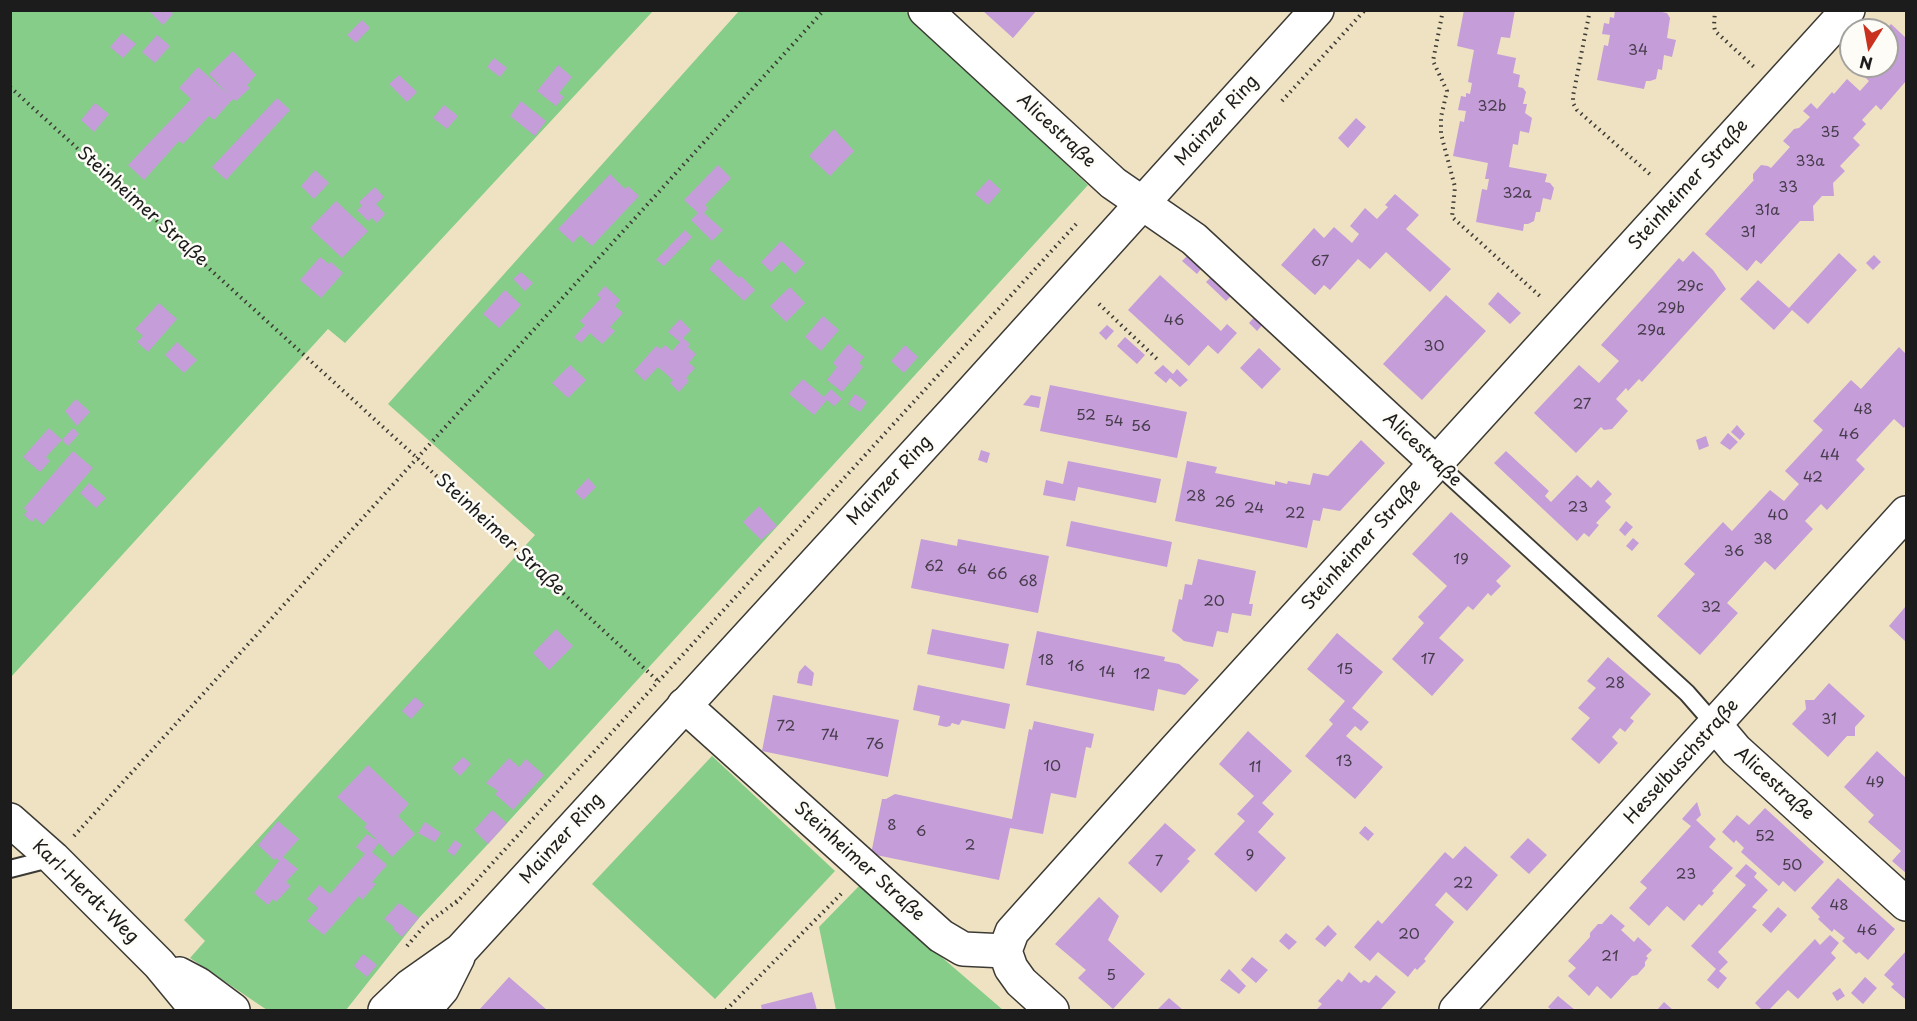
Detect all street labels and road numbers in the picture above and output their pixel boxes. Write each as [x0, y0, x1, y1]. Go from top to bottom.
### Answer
street label: Mainzer Ring [1171, 71, 1263, 171]
street label: Alicestraße [1012, 89, 1100, 173]
street label: Steinheimer Straße [1625, 115, 1753, 255]
street label: Steinheimer Straße [72, 143, 212, 271]
street label: Alicestraße [1378, 408, 1466, 492]
street label: Mainzer Ring [843, 432, 937, 530]
street label: Steinheimer Straße [431, 470, 569, 600]
street label: Steinheimer Straße [1298, 475, 1426, 615]
street label: Hesselbuschstraße [1620, 695, 1744, 829]
street label: Alicestraße [1730, 743, 1818, 825]
street label: Mainzer Ring [516, 789, 608, 889]
street label: Steinheimer Straße [789, 798, 929, 926]
street label: Karl-Herdt-Weg [27, 836, 143, 948]

